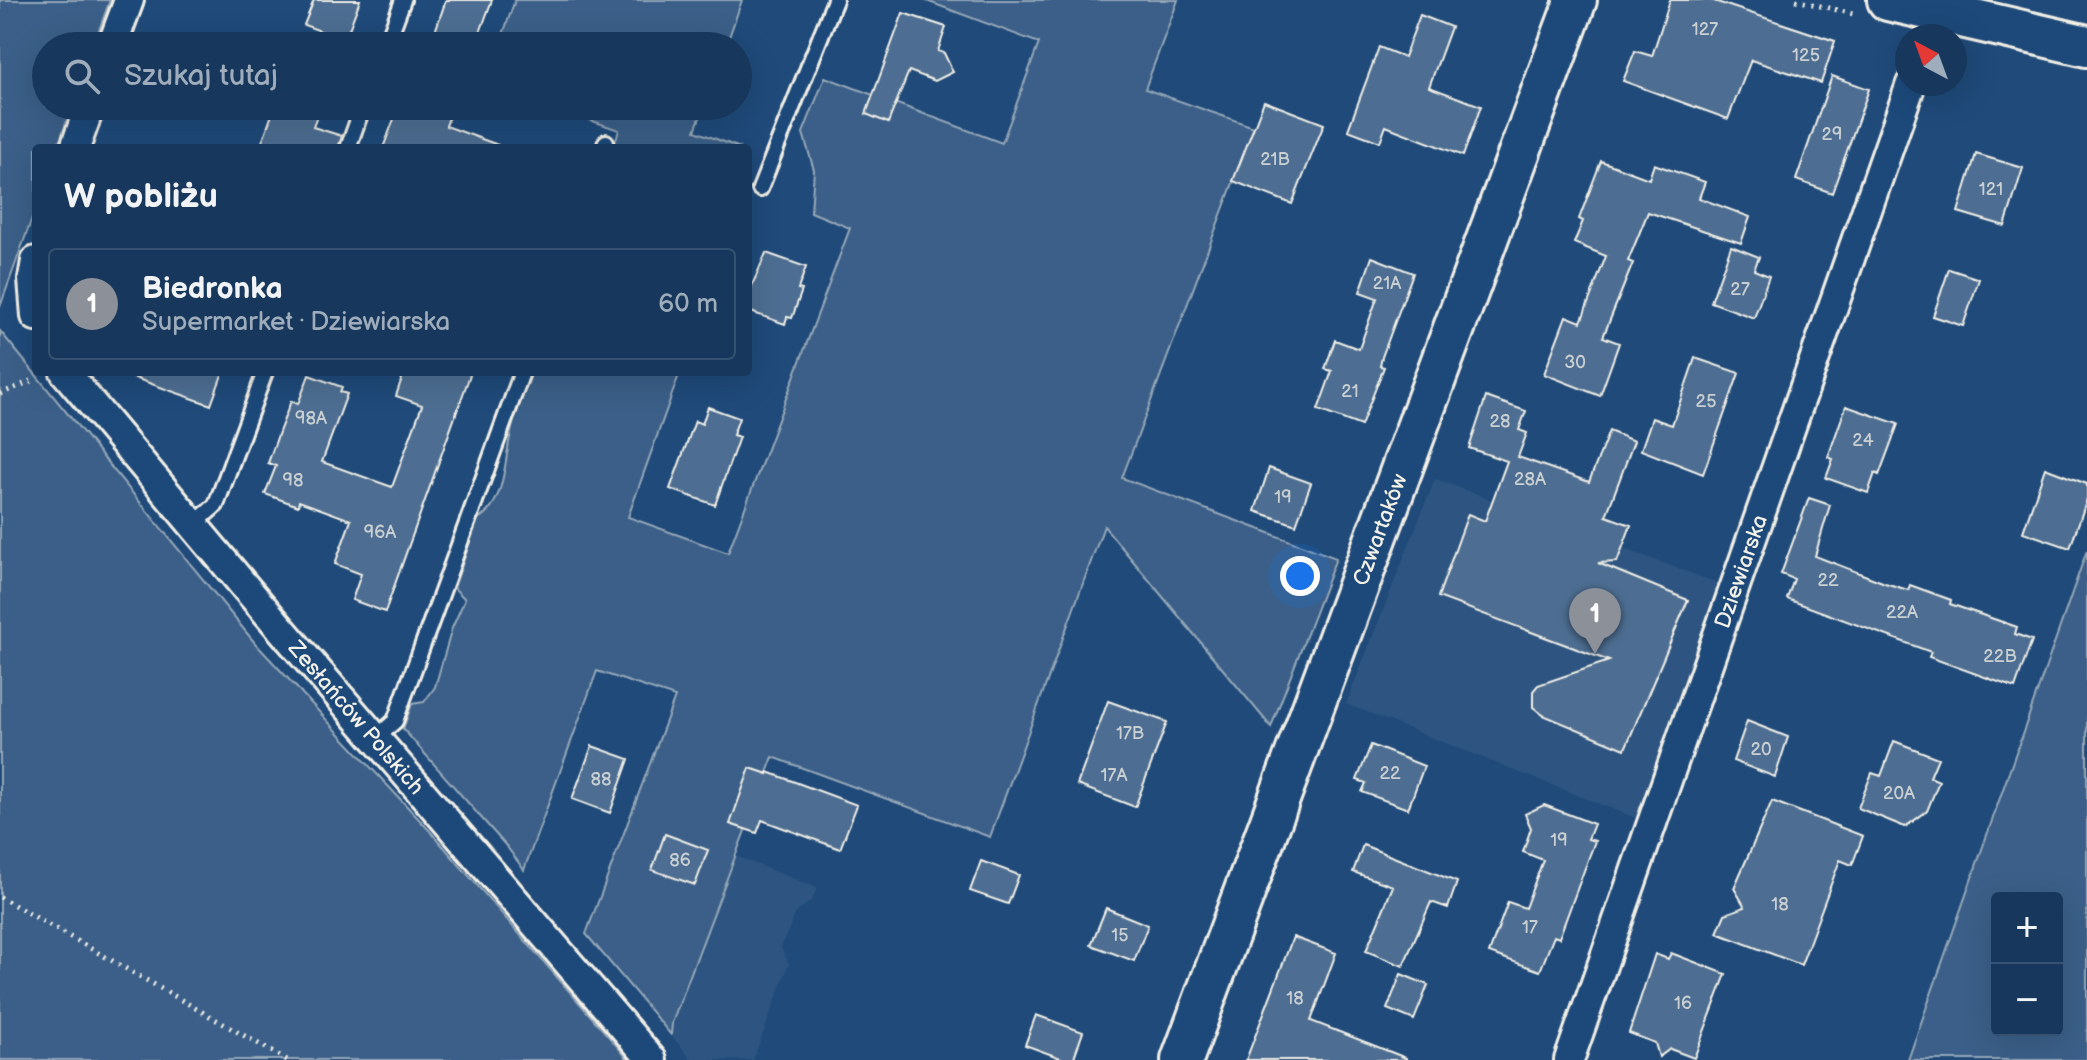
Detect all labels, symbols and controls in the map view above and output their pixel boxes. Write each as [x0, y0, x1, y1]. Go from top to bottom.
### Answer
house number: 127 [1692, 19, 1718, 40]
north arrow [1895, 24, 1967, 96]
search box [32, 32, 752, 120]
house number: 125 [1792, 45, 1820, 66]
icon: search [60, 54, 104, 98]
text: Szukaj tutaj [124, 58, 278, 94]
house number: 29 [1821, 124, 1843, 145]
house number: 21B [1260, 149, 1290, 170]
text: W pobliżu [64, 176, 218, 217]
house number: 121 [1979, 179, 2003, 200]
text: Biedronka [142, 271, 283, 307]
house number: 21A [1373, 273, 1401, 294]
house number: 27 [1730, 279, 1750, 300]
text: 1 [87, 289, 97, 320]
text: 60 m [658, 289, 718, 320]
text: Supermarket · Dziewiarska [142, 307, 450, 338]
house number: 30 [1564, 352, 1586, 373]
house number: 21 [1341, 381, 1359, 402]
house number: 25 [1696, 391, 1716, 412]
house number: 98A [295, 408, 327, 429]
house number: 28 [1489, 411, 1511, 432]
house number: 24 [1852, 430, 1874, 451]
house number: 28A [1514, 469, 1546, 490]
house number: 98 [283, 470, 303, 491]
street label: Czwartaków [1347, 470, 1414, 590]
house number: 19 [1274, 487, 1292, 508]
street label: Dziewiarska [1709, 511, 1774, 632]
house number: 96A [364, 522, 396, 543]
your location [1280, 556, 1320, 596]
house number: 22 [1817, 570, 1839, 591]
pin: 1 [1569, 588, 1621, 654]
house number: 22A [1886, 602, 1918, 623]
street label: Zesłańców Polskich [282, 635, 430, 801]
house number: 22B [1983, 646, 2017, 667]
house number: 17B [1116, 723, 1144, 744]
house number: 20 [1750, 739, 1772, 760]
house number: 22 [1379, 763, 1401, 784]
house number: 17A [1101, 765, 1127, 786]
house number: 88 [591, 769, 612, 790]
house number: 20A [1883, 783, 1915, 804]
house number: 19 [1550, 830, 1568, 851]
house number: 86 [669, 850, 691, 871]
map controls [1991, 892, 2063, 1036]
button: + [1991, 892, 2063, 964]
house number: 18 [1771, 894, 1789, 915]
house number: 17 [1522, 917, 1538, 938]
house number: 15 [1111, 925, 1129, 946]
button: − [1991, 964, 2063, 1036]
house number: 18 [1286, 988, 1304, 1009]
house number: 16 [1674, 993, 1692, 1014]

